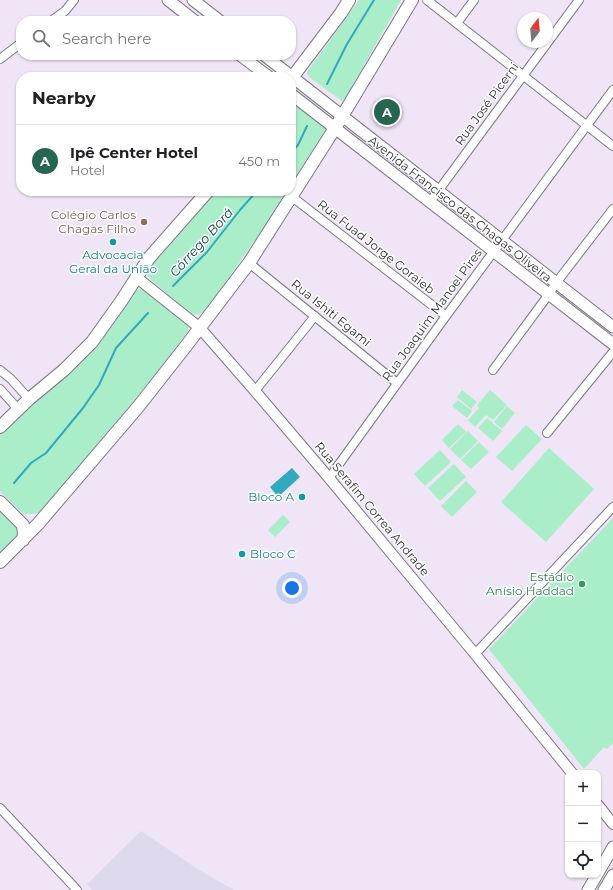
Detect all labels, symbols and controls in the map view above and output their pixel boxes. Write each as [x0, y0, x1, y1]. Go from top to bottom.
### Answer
north arrow [517, 12, 553, 48]
search box [16, 16, 296, 60]
icon: search [30, 27, 52, 49]
text: Search here [62, 29, 151, 48]
street label: Rua José Picerni [452, 59, 522, 148]
text: Nearby [32, 88, 96, 108]
pin: A [374, 97, 400, 127]
street label: Avenida Francisco das Chagas Oliveira [366, 132, 555, 285]
text: Ipê Center Hotel [70, 143, 198, 162]
text: A [40, 153, 50, 169]
text: 450 m [238, 153, 280, 169]
text: Hotel [70, 162, 105, 178]
street label: Rua Fuad Jorge Goraieb [315, 196, 438, 297]
water label: Córrego Borá [166, 204, 236, 280]
place label: Colégio Carlos Chagas Filho [51, 207, 136, 236]
marker: Colégio Carlos Chagas Filho [139, 217, 149, 227]
marker: Advocacia Geral da União [108, 237, 118, 247]
street label: Rua Joaquim Manoel Pires [378, 245, 485, 384]
place label: Advocacia Geral da União [69, 247, 157, 276]
street label: Rua Ishiti Egami [288, 276, 374, 349]
street label: Rua Serafim Correa Andrade [312, 439, 433, 579]
place label: Bloco A [248, 489, 294, 504]
marker: Bloco A [297, 492, 307, 502]
place label: Bloco C [250, 546, 296, 561]
marker: Bloco C [237, 549, 247, 559]
place label: Estádio Anísio Haddad [486, 569, 574, 598]
your location [282, 578, 302, 598]
marker: Estádio Anísio Haddad [577, 579, 587, 589]
map controls [565, 770, 601, 878]
button: + [565, 770, 601, 806]
button: − [565, 806, 601, 842]
button: locate [565, 842, 601, 878]

